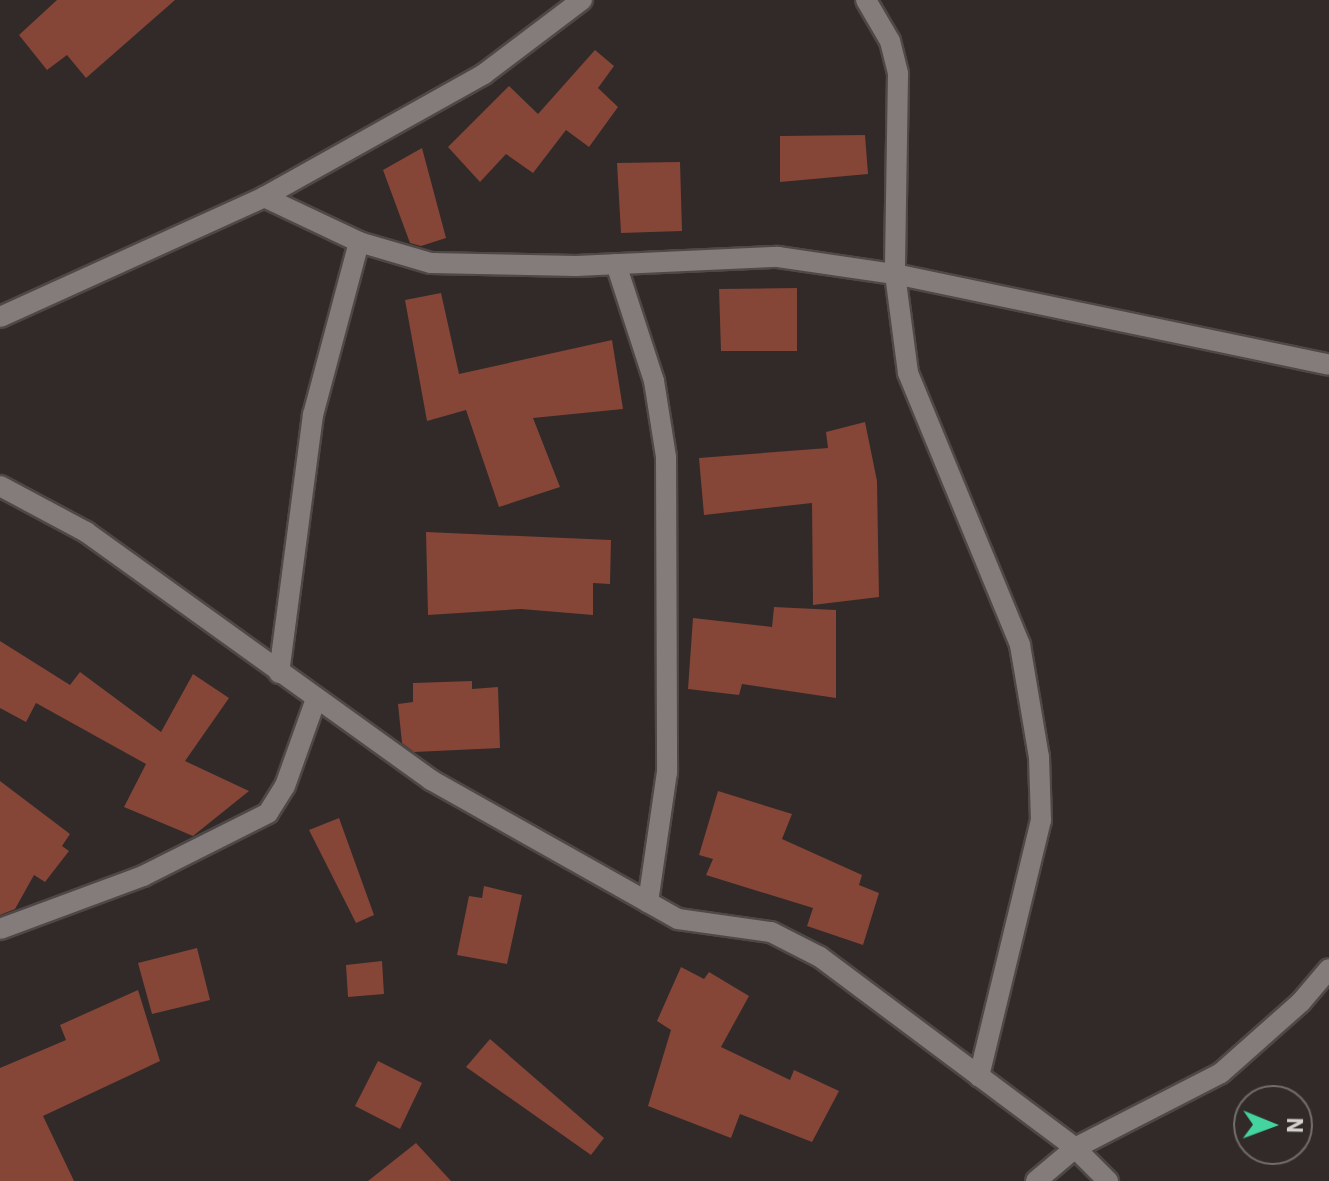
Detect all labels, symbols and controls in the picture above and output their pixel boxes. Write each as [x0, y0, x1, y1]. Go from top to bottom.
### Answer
north arrow [1233, 1085, 1313, 1165]
text: N [1281, 1117, 1310, 1134]

